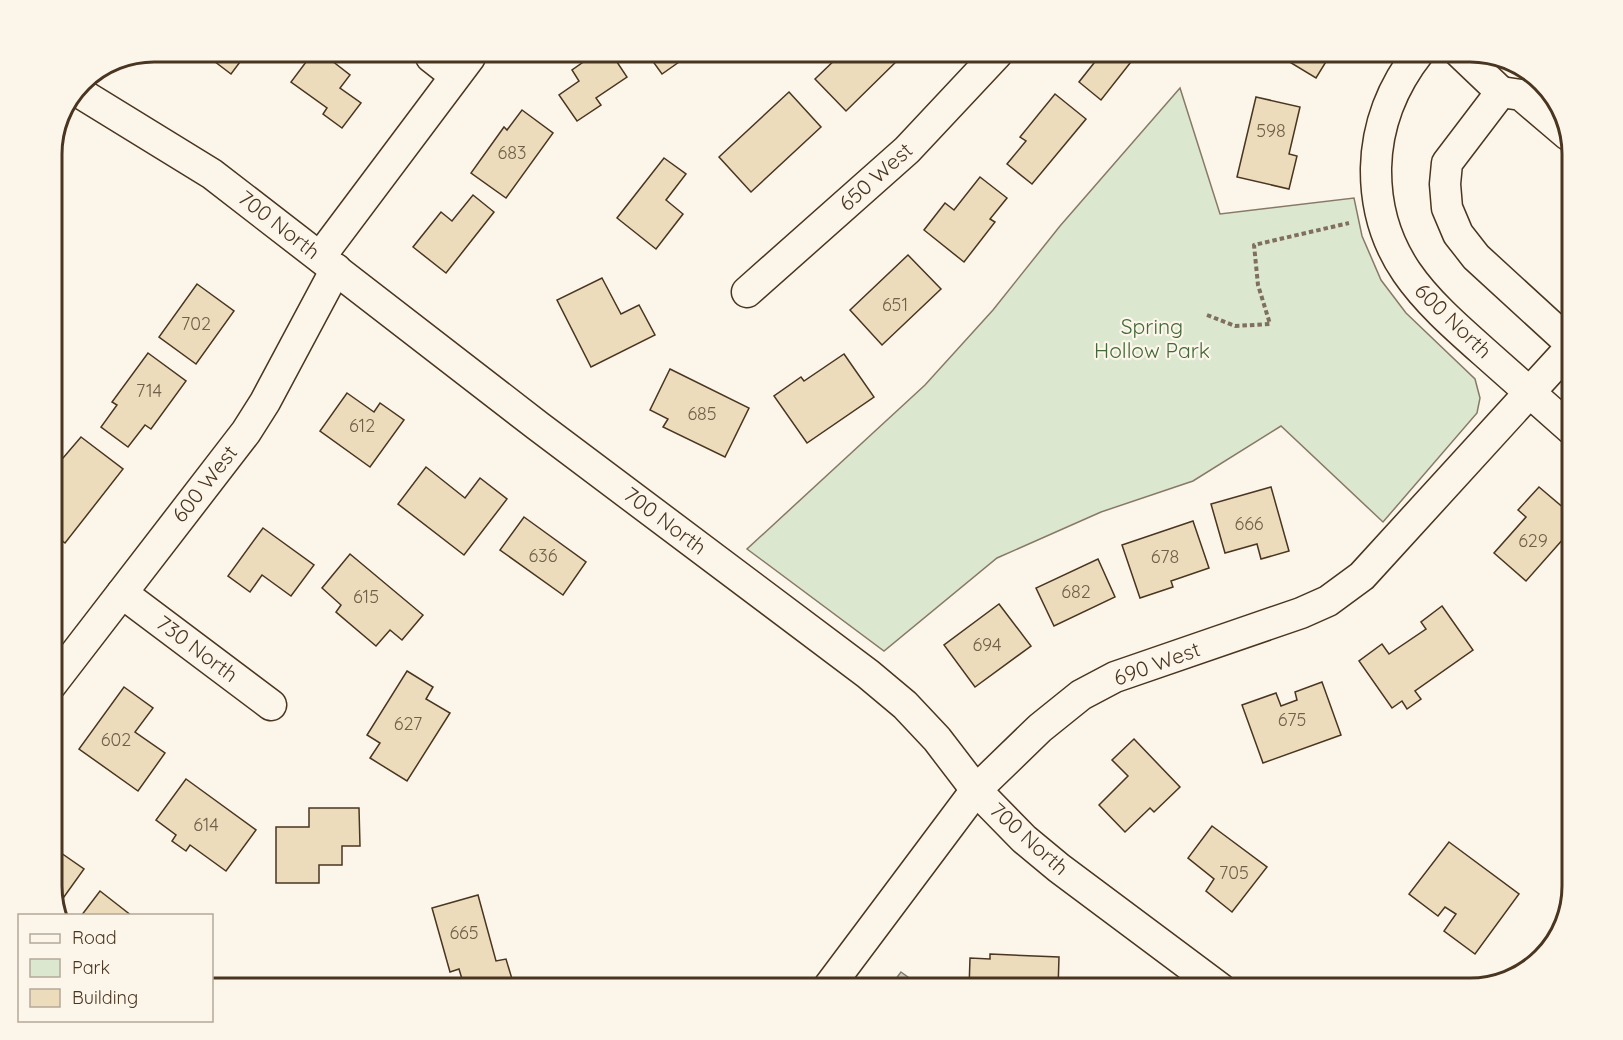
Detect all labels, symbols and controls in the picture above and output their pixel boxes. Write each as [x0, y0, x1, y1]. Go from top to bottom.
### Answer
house number: 598 [1256, 119, 1286, 142]
street label: 650 West [833, 137, 917, 216]
house number: 683 [498, 141, 526, 164]
street label: 700 North [234, 184, 326, 264]
street label: 600 North [1410, 277, 1498, 363]
house number: 651 [882, 293, 908, 316]
house number: 702 [181, 312, 211, 335]
park label: Spring Hollow Park [1094, 313, 1210, 363]
house number: 714 [136, 379, 162, 402]
house number: 685 [687, 402, 717, 425]
house number: 612 [349, 414, 375, 437]
street label: 600 West [166, 440, 242, 527]
street label: 700 North [619, 481, 712, 560]
house number: 666 [1234, 512, 1264, 535]
house number: 629 [1518, 529, 1548, 552]
house number: 636 [529, 544, 558, 567]
house number: 678 [1151, 545, 1179, 568]
house number: 682 [1061, 580, 1091, 603]
house number: 615 [353, 585, 379, 608]
street label: 730 North [152, 609, 243, 687]
house number: 694 [972, 633, 1002, 656]
street label: 690 West [1110, 635, 1203, 691]
house number: 675 [1278, 708, 1306, 731]
house number: 627 [394, 712, 422, 735]
house number: 602 [101, 728, 131, 751]
street label: 700 North [985, 796, 1074, 880]
house number: 614 [193, 813, 219, 836]
house number: 705 [1219, 861, 1249, 884]
legend [18, 914, 213, 1022]
house number: 665 [449, 921, 479, 944]
text: Road [72, 926, 117, 949]
text: Park [72, 956, 110, 979]
text: Building [72, 986, 138, 1009]

